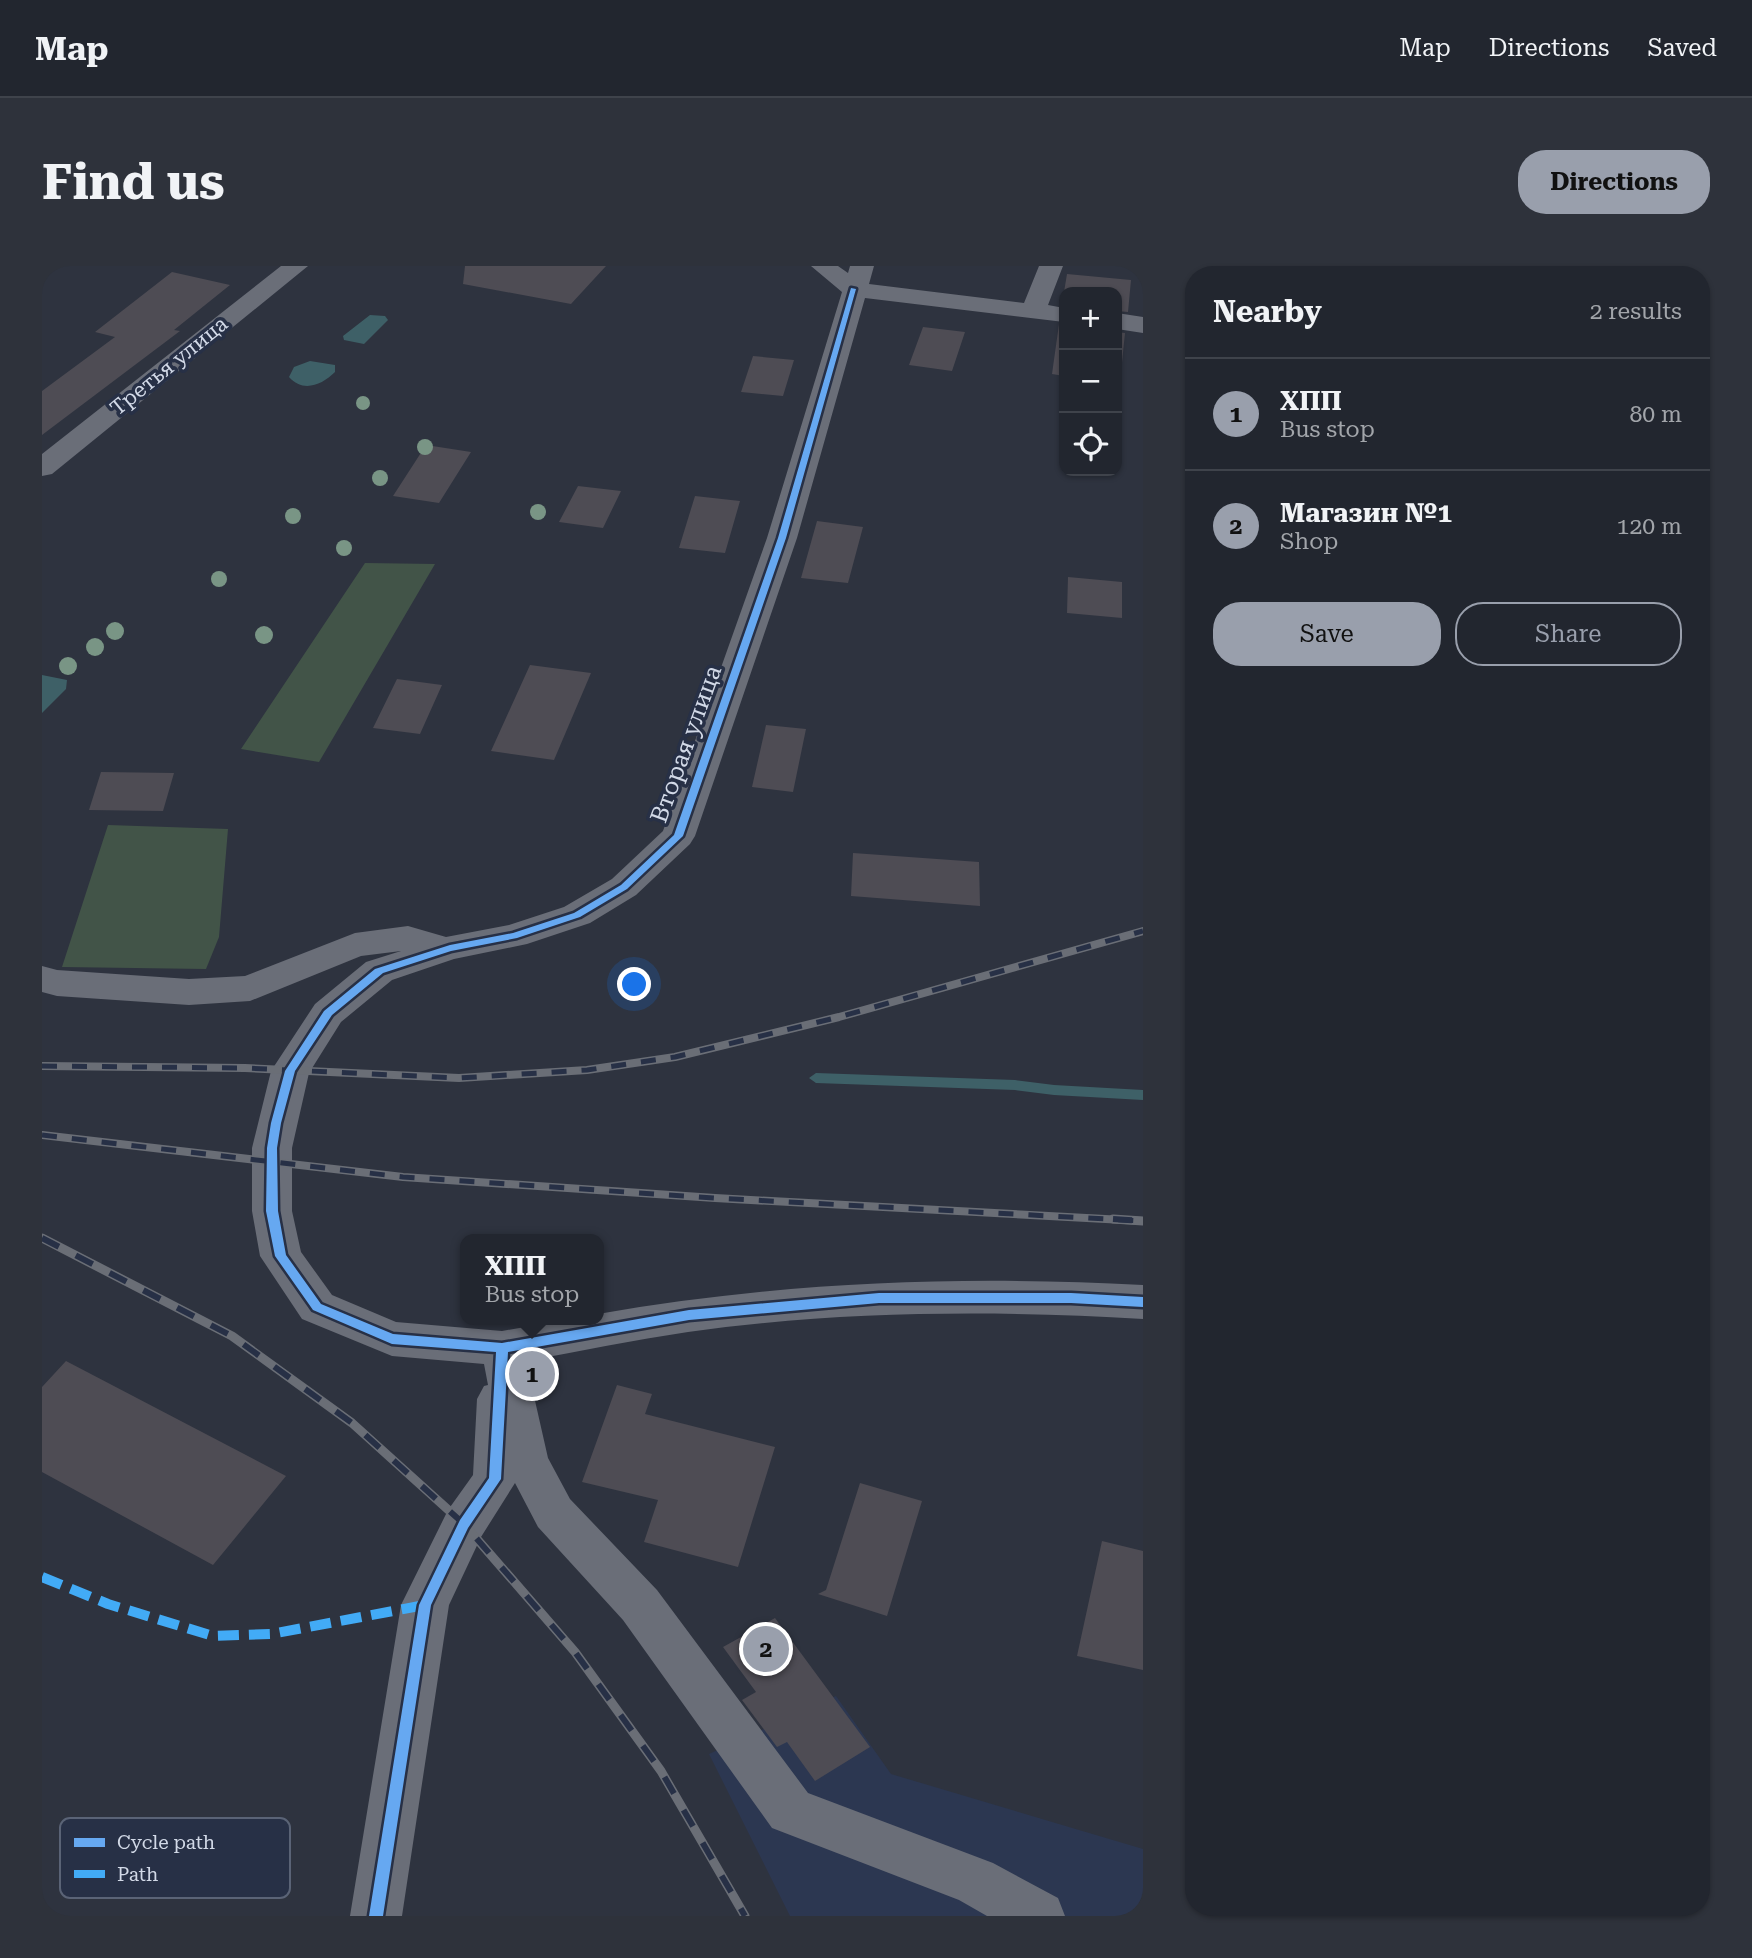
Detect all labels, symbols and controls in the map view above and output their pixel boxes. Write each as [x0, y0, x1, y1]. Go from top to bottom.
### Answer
text: Map [35, 29, 109, 68]
text: Map [1399, 34, 1451, 62]
text: Directions [1489, 34, 1609, 62]
text: Saved [1647, 34, 1717, 62]
button: Directions [1518, 150, 1710, 214]
text: Find us [42, 154, 225, 211]
map controls [1059, 287, 1122, 476]
button: + [1059, 287, 1122, 350]
text: Nearby [1213, 294, 1322, 329]
text: 2 results [1590, 298, 1682, 325]
street label: Третья улица [106, 311, 233, 421]
button: − [1059, 350, 1122, 413]
text: ХПП [1280, 386, 1342, 416]
text: 1 [1230, 401, 1242, 428]
text: 80 m [1629, 401, 1682, 428]
button: locate [1059, 413, 1122, 476]
text: Bus stop [1280, 416, 1375, 443]
text: Магазин №1 [1280, 498, 1452, 528]
text: 2 [1230, 513, 1242, 540]
text: 120 m [1617, 513, 1682, 540]
text: Shop [1280, 528, 1338, 555]
button: Save [1213, 602, 1441, 666]
button: Share [1455, 602, 1682, 666]
street label: Вторая улица [645, 662, 727, 826]
your location [617, 967, 651, 1001]
popup [460, 1234, 604, 1325]
text: ХПП [485, 1251, 546, 1281]
text: Bus stop [485, 1281, 579, 1308]
pin: 1 [509, 1348, 555, 1400]
pin: 2 [743, 1623, 789, 1675]
legend [60, 1818, 290, 1898]
text: Cycle path [117, 1831, 215, 1854]
text: Path [117, 1863, 158, 1886]

